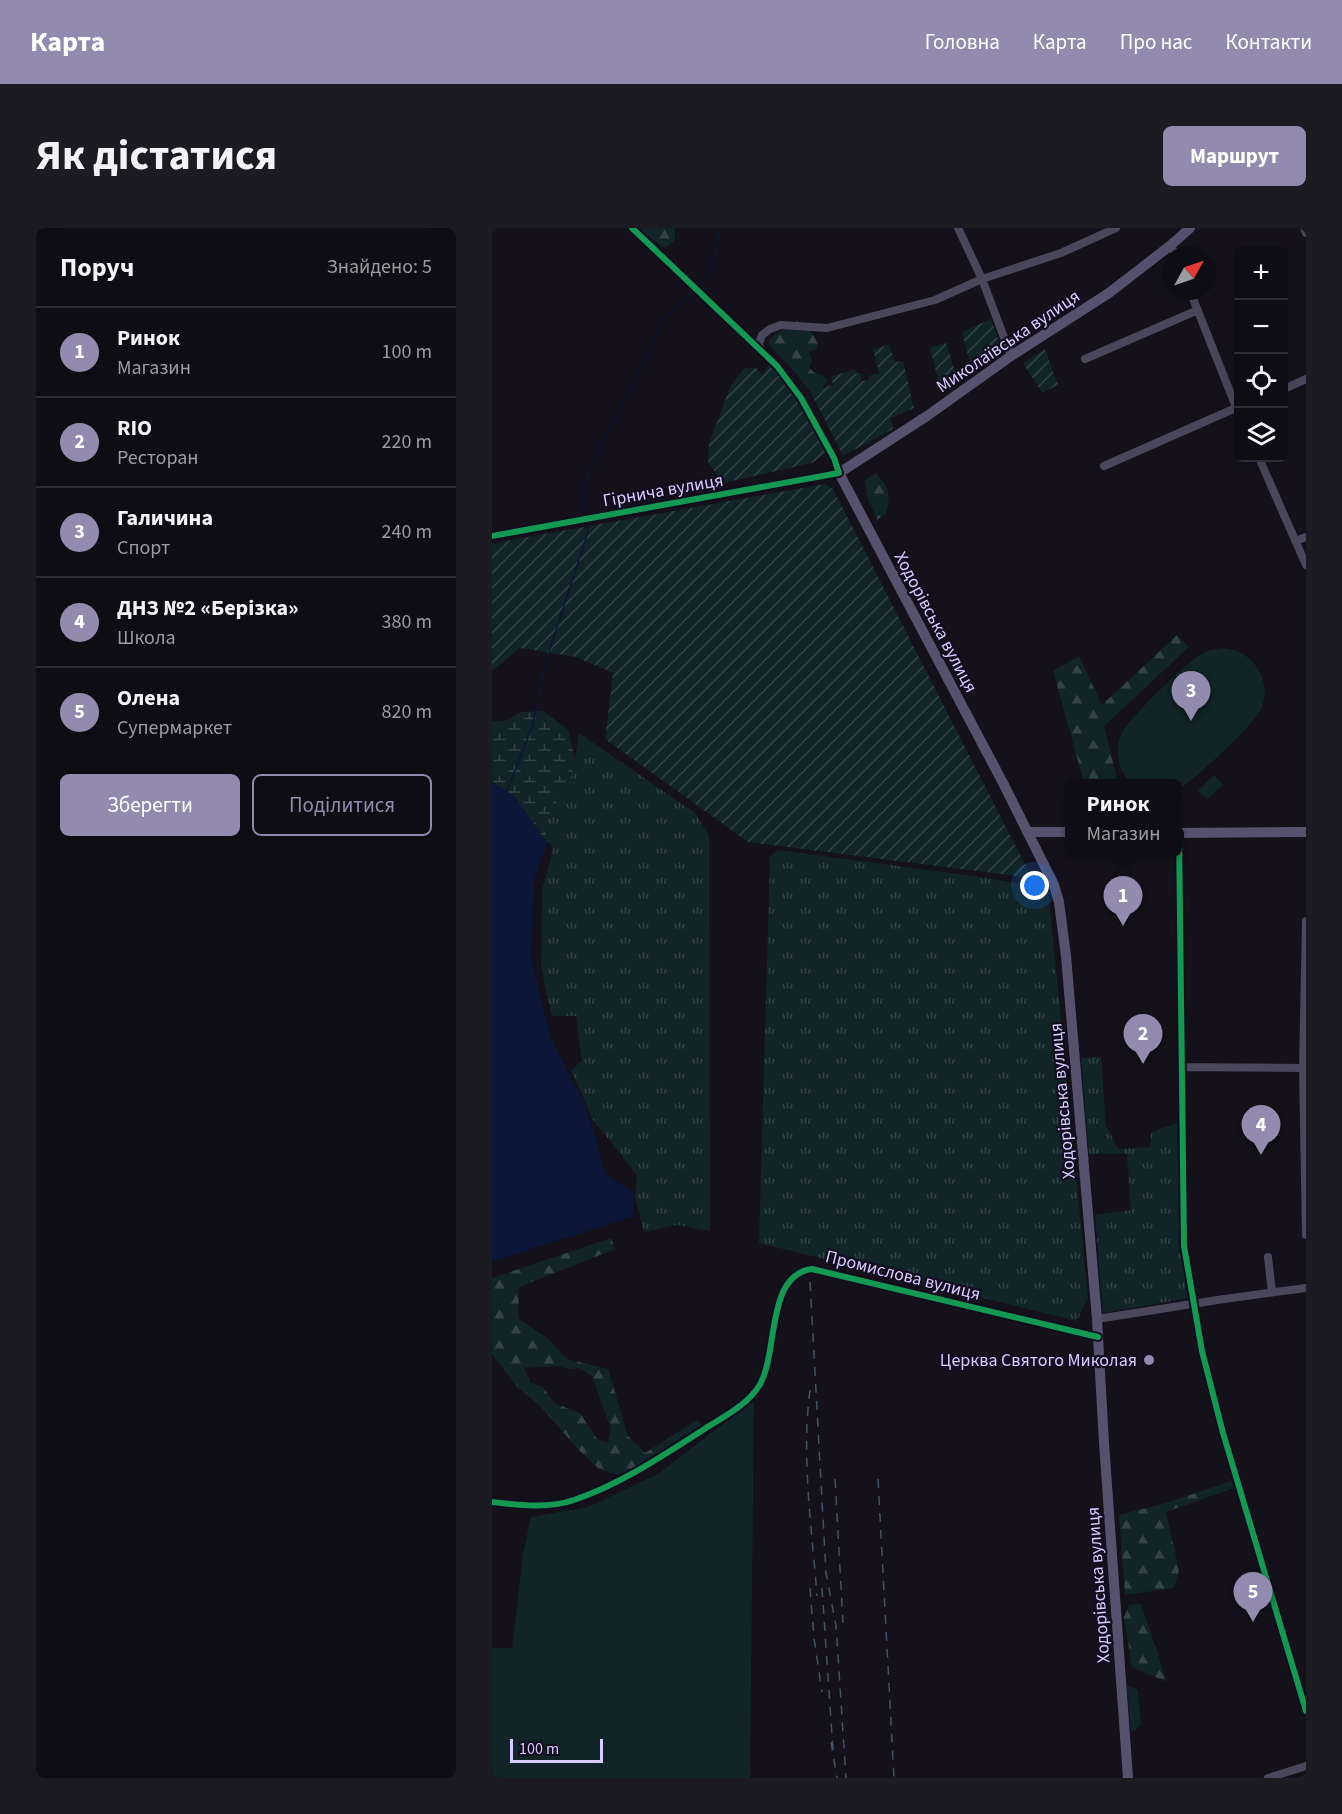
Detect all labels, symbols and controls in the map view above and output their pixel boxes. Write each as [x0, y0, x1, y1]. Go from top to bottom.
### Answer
text: Карта [30, 22, 105, 62]
text: Головна [925, 27, 1000, 57]
text: Карта [1033, 27, 1087, 57]
text: Про нас [1120, 27, 1192, 57]
text: Контакти [1225, 27, 1312, 57]
text: Як дістатися [36, 126, 277, 186]
button: Маршрут [1163, 126, 1306, 186]
north arrow [1162, 246, 1216, 300]
map controls [1234, 246, 1288, 462]
button: + [1234, 246, 1288, 300]
text: Поруч [60, 249, 134, 286]
text: Знайдено: 5 [327, 253, 432, 281]
street label: Миколаївська вулиця [931, 284, 1085, 399]
button: − [1234, 300, 1288, 354]
text: Ринок [117, 322, 180, 354]
text: 1 [74, 338, 85, 366]
text: 100 m [382, 338, 432, 366]
text: Магазин [117, 354, 191, 382]
button: locate [1234, 354, 1288, 408]
button: layers [1234, 408, 1288, 462]
text: RIO [117, 412, 152, 444]
text: 2 [74, 428, 85, 456]
text: 220 m [382, 428, 432, 456]
text: Ресторан [117, 444, 199, 472]
street label: Гірнича вулиця [601, 468, 725, 513]
text: Галичина [117, 502, 213, 534]
text: 3 [74, 518, 85, 546]
text: 240 m [382, 518, 432, 546]
text: Спорт [117, 534, 170, 562]
street label: Ходорівська вулиця [888, 547, 983, 697]
text: ДНЗ №2 «Берізка» [117, 592, 299, 624]
text: 4 [74, 608, 85, 636]
text: 380 m [382, 608, 432, 636]
text: Школа [117, 624, 176, 652]
pin: 3 [1172, 672, 1210, 721]
text: Олена [117, 682, 180, 714]
text: 5 [74, 698, 85, 726]
text: 820 m [382, 698, 432, 726]
text: Супермаркет [117, 714, 232, 742]
button: Зберегти [60, 774, 240, 836]
button: Поділитися [252, 774, 432, 836]
popup [1065, 779, 1182, 857]
text: Ринок [1087, 788, 1150, 820]
text: Магазин [1087, 820, 1160, 848]
your location [1020, 871, 1049, 900]
pin: 1 [1104, 876, 1142, 926]
pin: 2 [1124, 1014, 1162, 1064]
street label: Ходорівська вулиця [1043, 1022, 1082, 1180]
pin: 4 [1242, 1106, 1280, 1155]
street label: Промислова вулиця [823, 1244, 983, 1307]
place label: Церква Святого Миколая [940, 1348, 1137, 1373]
marker: Церква Святого Миколая [1142, 1353, 1156, 1367]
street label: Ходорівська вулиця [1081, 1506, 1116, 1664]
pin: 5 [1234, 1572, 1272, 1622]
scale bar [510, 1736, 603, 1764]
text: 100 m [519, 1738, 559, 1760]

